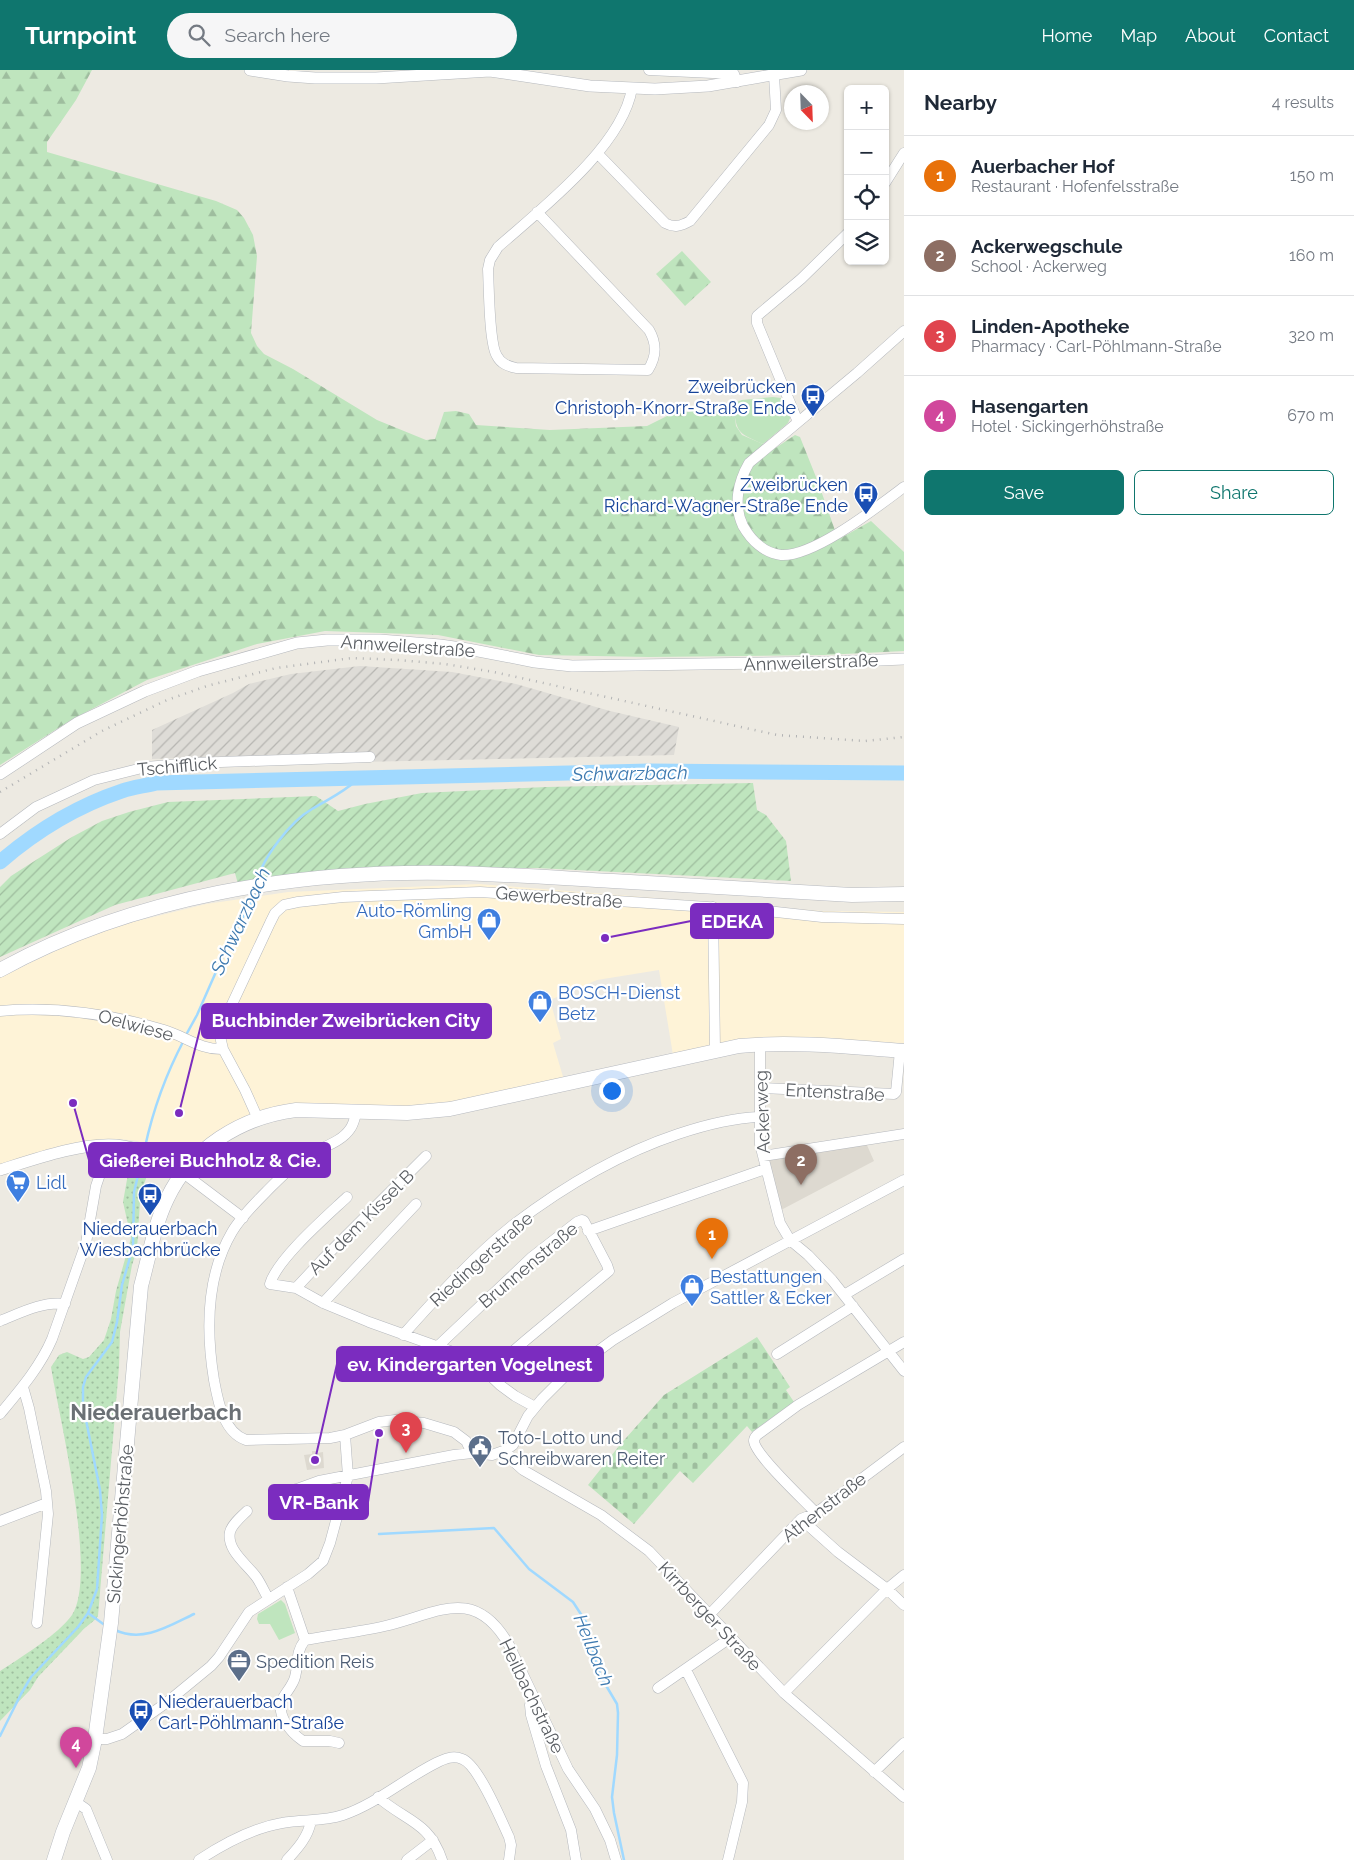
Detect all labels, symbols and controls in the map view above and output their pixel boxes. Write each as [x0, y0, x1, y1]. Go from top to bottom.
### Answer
search box [167, 13, 517, 58]
text: Turnpoint [25, 21, 137, 50]
icon: search [185, 21, 213, 49]
text: Search here [225, 24, 330, 46]
text: Home [1041, 25, 1092, 46]
text: Map [1120, 25, 1157, 46]
text: About [1185, 25, 1236, 46]
text: Contact [1264, 25, 1329, 46]
north arrow [784, 85, 829, 130]
map controls [844, 85, 889, 265]
button: + [844, 85, 889, 130]
text: Nearby [924, 90, 997, 115]
text: 4 results [1272, 93, 1334, 112]
button: − [844, 130, 889, 175]
text: Auerbacher Hof [971, 155, 1115, 177]
text: 1 [936, 166, 944, 185]
text: 150 m [1290, 166, 1334, 185]
button: locate [844, 175, 889, 220]
text: Restaurant · Hofenfelsstraße [971, 177, 1179, 196]
button: layers [844, 220, 889, 265]
text: Ackerwegschule [971, 235, 1123, 257]
text: 2 [935, 246, 945, 265]
text: 160 m [1289, 246, 1334, 265]
text: School · Ackerweg [971, 257, 1107, 276]
text: Linden-Apotheke [971, 315, 1129, 337]
text: 3 [936, 326, 944, 345]
text: 320 m [1289, 326, 1334, 345]
text: Pharmacy · Carl-Pöhlmann-Straße [971, 337, 1222, 356]
place label: Zweibrücken Christoph-Knorr-Straße Ende [555, 376, 796, 418]
bus stop icon: Zweibrücken Christoph-Knorr-Straße Ende [800, 383, 826, 417]
text: Hasengarten [971, 395, 1089, 417]
text: 4 [935, 406, 945, 425]
text: 670 m [1287, 406, 1334, 425]
text: Hotel · Sickingerhöhstraße [971, 417, 1164, 436]
button: Save [924, 470, 1124, 515]
button: Share [1134, 470, 1334, 515]
place label: Zweibrücken Richard-Wagner-Straße Ende [604, 474, 848, 516]
bus stop icon: Zweibrücken Richard-Wagner-Straße Ende [853, 481, 879, 515]
street label: Annweilerstraße [340, 631, 476, 661]
street label: Annweilerstraße [743, 649, 879, 675]
street label: Tschifflick [136, 752, 218, 780]
water label: Schwarzbach [571, 761, 688, 785]
water label: Schwarzbach [205, 864, 274, 979]
street label: Gewerbestraße [495, 882, 624, 912]
place label: Auto-Römling GmbH [356, 900, 472, 942]
callout: EDEKA [691, 904, 773, 938]
shop icon: Auto-Römling GmbH [476, 907, 502, 941]
text: EDEKA [701, 910, 763, 932]
place label: BOSCH-Dienst Betz [558, 982, 680, 1024]
shop icon: BOSCH-Dienst Betz [527, 989, 553, 1023]
callout: Buchbinder Zweibrücken City [202, 1004, 491, 1038]
street label: Oelwiese [96, 1005, 176, 1045]
text: Buchbinder Zweibrücken City [212, 1009, 481, 1031]
street label: Ackerweg [750, 1070, 774, 1154]
your location [599, 1078, 625, 1104]
street label: Entenstraße [785, 1079, 886, 1105]
callout: Gießerei Buchholz & Cie. [89, 1143, 330, 1177]
pin: 2 [785, 1144, 817, 1185]
text: Gießerei Buchholz & Cie. [99, 1149, 321, 1171]
street label: Auf dem Kissel B [304, 1165, 418, 1279]
supermarket icon: Lidl [5, 1169, 31, 1203]
place label: Lidl [36, 1172, 67, 1193]
bus stop icon: Niederauerbach Wiesbachbrücke [137, 1182, 163, 1216]
street label: Riedingerstraße [425, 1207, 537, 1311]
street label: Brunnenstraße [474, 1217, 582, 1312]
place label: Niederauerbach Wiesbachbrücke [80, 1218, 221, 1260]
pin: 1 [696, 1218, 728, 1259]
place label: Bestattungen Sattler & Ecker [710, 1266, 832, 1308]
shop icon: Bestattungen Sattler & Ecker [679, 1273, 705, 1307]
callout: ev. Kindergarten Vogelnest [337, 1347, 603, 1381]
text: ev. Kindergarten Vogelnest [347, 1353, 593, 1375]
district label: Niederauerbach [70, 1399, 242, 1425]
pin: 3 [390, 1412, 422, 1453]
place label: Toto-Lotto und Schreibwaren Reiter [498, 1427, 666, 1469]
public building icon: Toto-Lotto und Schreibwaren Reiter [467, 1434, 493, 1468]
street label: Sickingerhöhstraße [103, 1443, 137, 1604]
street label: Athenstraße [778, 1467, 870, 1546]
callout: VR-Bank [269, 1485, 368, 1519]
text: VR-Bank [279, 1491, 359, 1513]
street label: Kirrberger Straße [654, 1557, 766, 1675]
water label: Heilbach [570, 1611, 618, 1689]
street label: Heilbachstraße [495, 1635, 569, 1757]
office icon: Spedition Reis [226, 1648, 252, 1682]
place label: Spedition Reis [256, 1651, 374, 1672]
place label: Niederauerbach Carl-Pöhlmann-Straße [158, 1691, 345, 1733]
bus stop icon: Niederauerbach Carl-Pöhlmann-Straße [128, 1698, 154, 1732]
pin: 4 [60, 1727, 92, 1768]

